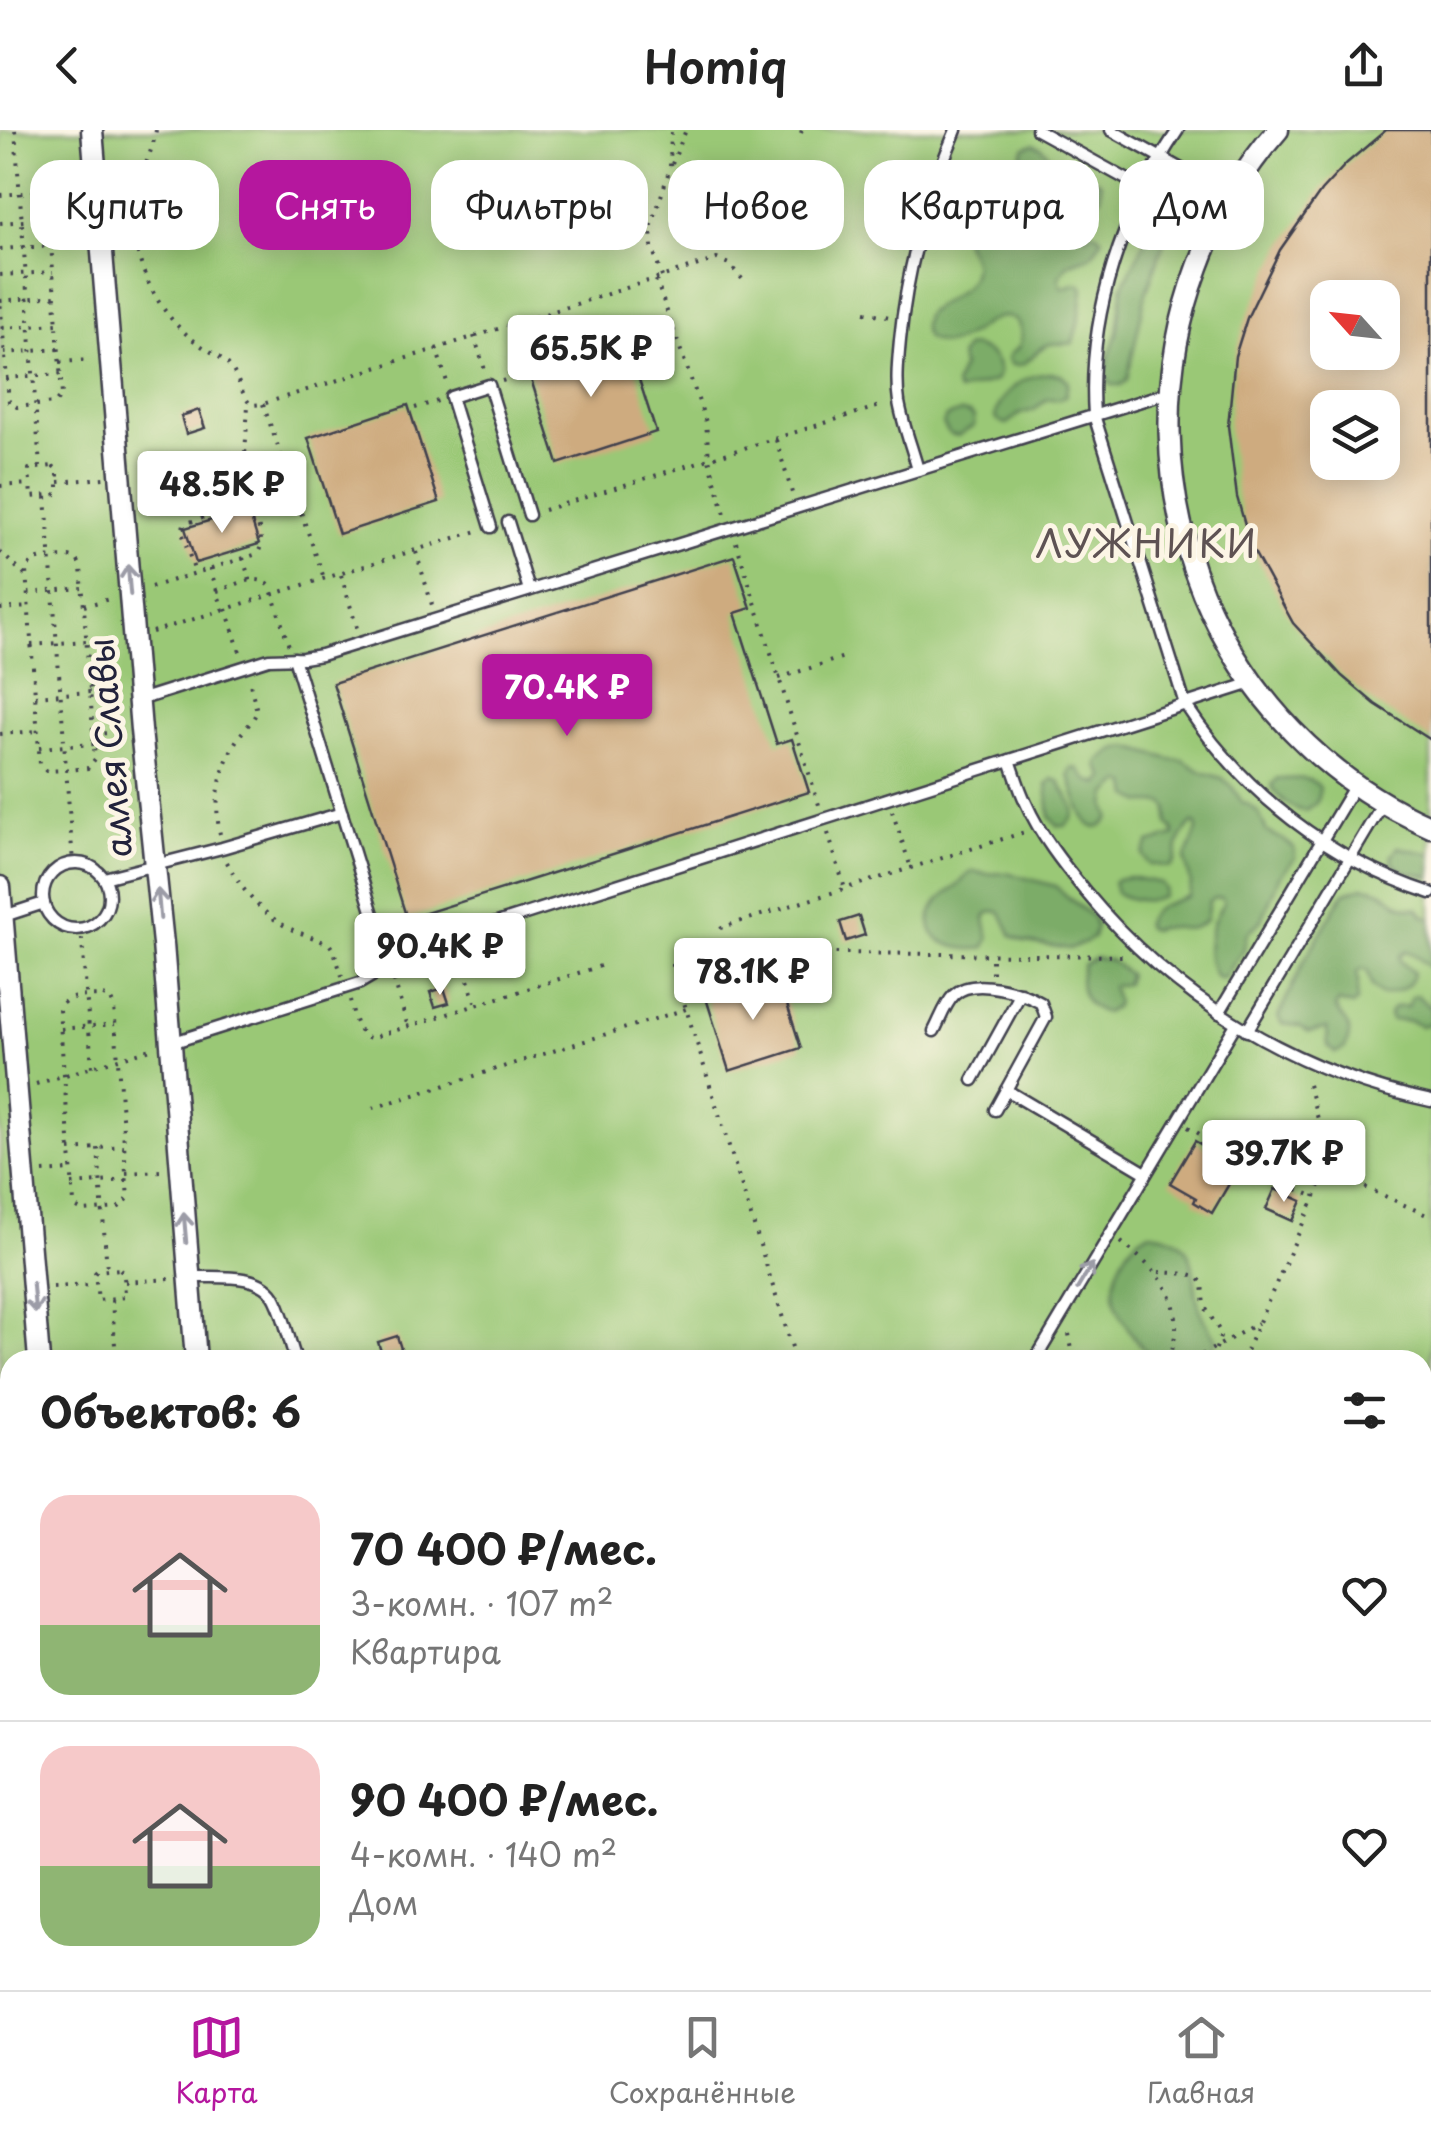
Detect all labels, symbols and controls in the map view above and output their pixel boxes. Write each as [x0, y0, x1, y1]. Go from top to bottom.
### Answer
text: Homiq [644, 31, 787, 99]
icon: back [40, 38, 95, 93]
icon: share [1336, 38, 1391, 93]
chip: Купить [30, 160, 219, 250]
chip: Снять [239, 160, 411, 250]
chip: Фильтры [431, 160, 648, 250]
chip: Новое [668, 160, 844, 250]
chip: Квартира [864, 160, 1099, 250]
chip: Дом [1119, 160, 1264, 250]
north arrow [1310, 280, 1400, 370]
map controls [1310, 280, 1400, 480]
pin: 65.5K ₽ [499, 315, 683, 400]
text: 65.5K ₽ [530, 323, 652, 371]
button: layers [1310, 390, 1400, 480]
pin: 48.5K ₽ [130, 451, 314, 536]
text: 48.5K ₽ [159, 459, 285, 507]
district label: ЛУЖНИКИ [1035, 514, 1259, 571]
one-way arrow [119, 565, 138, 597]
street label: аллея Славы [73, 636, 145, 860]
pin: 70.4K ₽ [475, 654, 659, 739]
text: 70.4K ₽ [504, 662, 630, 710]
one-way arrow [149, 888, 168, 921]
pin: 90.4K ₽ [348, 913, 532, 998]
text: 90.4K ₽ [376, 921, 504, 969]
pin: 78.1K ₽ [661, 938, 845, 1023]
text: 78.1K ₽ [696, 946, 810, 994]
pin: 39.7K ₽ [1192, 1120, 1376, 1205]
text: 39.7K ₽ [1224, 1128, 1344, 1176]
one-way arrow [176, 1212, 195, 1244]
one-way arrow [1075, 1262, 1095, 1291]
one-way arrow [25, 1282, 44, 1314]
text: Объектов: 6 [40, 1379, 301, 1442]
icon: filters [1337, 1383, 1392, 1438]
text: 70 400 ₽/мес. [350, 1516, 657, 1579]
icon: home [120, 1535, 240, 1655]
icon: heart [1337, 1568, 1392, 1623]
text: 3-комн. · 107 m² [350, 1579, 613, 1627]
text: Квартира [350, 1627, 501, 1675]
text: 90 400 ₽/мес. [350, 1767, 659, 1830]
icon: home [120, 1786, 240, 1906]
icon: heart [1337, 1819, 1392, 1874]
text: 4-комн. · 140 m² [350, 1830, 617, 1878]
text: Дом [350, 1878, 419, 1926]
tab: Карта [176, 2010, 258, 2113]
tab: Сохранённые [609, 2010, 796, 2113]
tab: Главная [1147, 2010, 1255, 2113]

